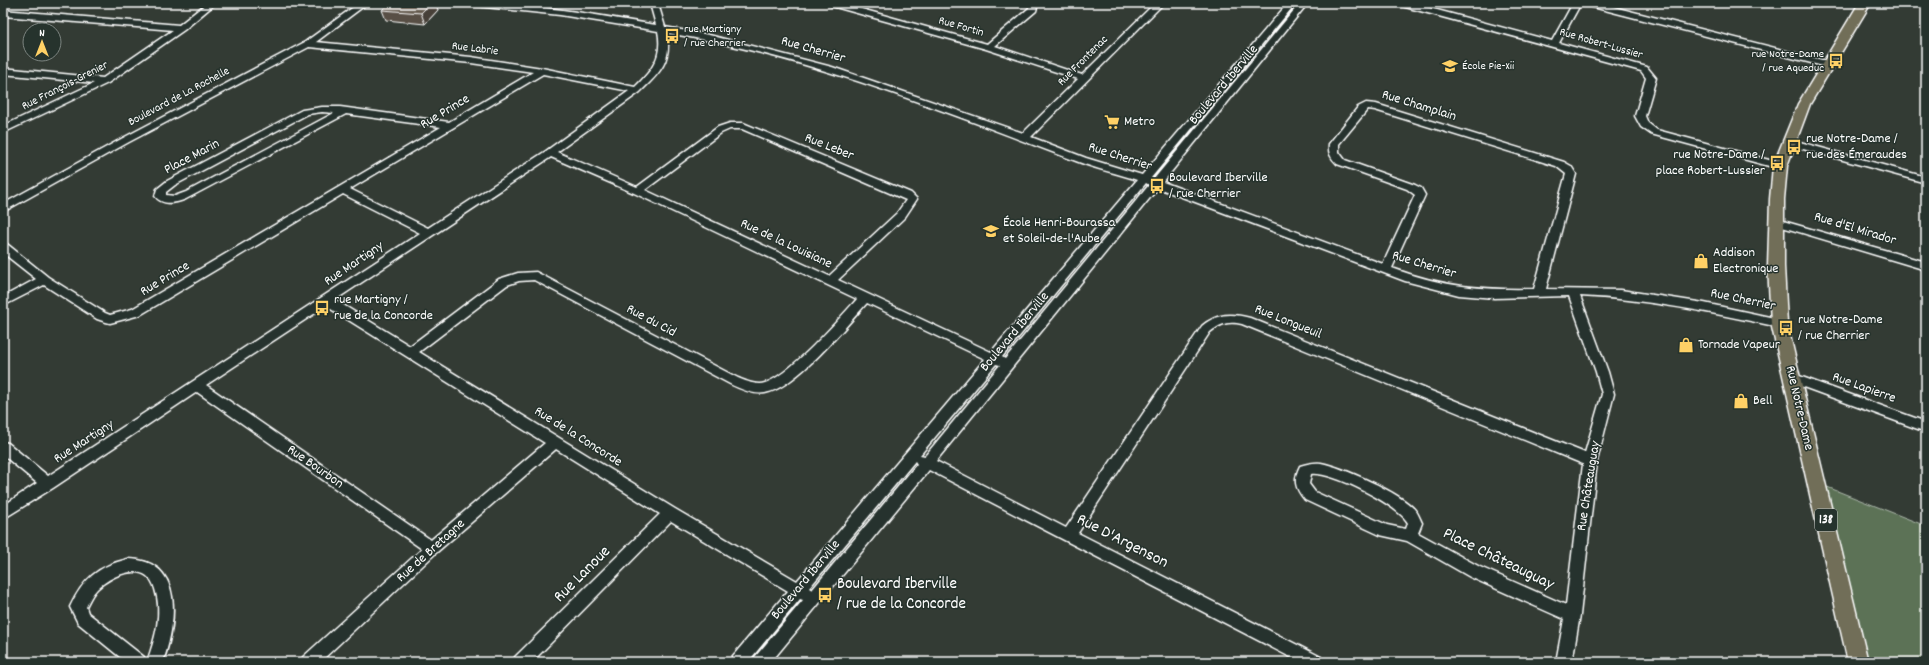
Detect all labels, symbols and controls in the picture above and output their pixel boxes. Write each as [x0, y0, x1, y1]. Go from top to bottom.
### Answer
street label: Rue Fortin [936, 12, 986, 42]
place label: rue Martigny / rue Cherrier [684, 21, 746, 52]
north arrow [22, 22, 62, 62]
street label: Rue Robert-Lussier [1557, 24, 1645, 64]
text: N [39, 26, 45, 42]
bus stop icon: rue Martigny / rue Cherrier [663, 27, 681, 45]
street label: Rue Cherrier [779, 31, 848, 69]
street label: Rue Frontenac [1054, 32, 1112, 90]
street label: Rue Labrie [451, 38, 499, 60]
street label: Boulevard Iberville [1185, 41, 1263, 129]
place label: rue Notre-Dame / rue Aqueduc [1751, 46, 1824, 77]
bus stop icon: rue Notre-Dame / rue Aqueduc [1827, 52, 1845, 70]
street label: Rue François-Grenier [19, 57, 112, 115]
school or university icon: École Pie-Xii [1441, 57, 1459, 75]
place label: École Pie-Xii [1462, 58, 1514, 75]
street label: Boulevard de La Rochelle [125, 63, 233, 131]
street label: Rue Champlain [1379, 85, 1459, 127]
street label: Rue Prince [416, 89, 474, 135]
place label: Metro [1124, 112, 1155, 132]
supermarket icon: Metro [1103, 113, 1121, 131]
street label: Rue Leber [801, 128, 857, 166]
place label: rue Notre-Dame / rue des Émeraudes [1806, 129, 1907, 165]
street label: Place Marin [161, 134, 223, 180]
street label: Rue Cherrier [1086, 137, 1155, 177]
bus stop icon: rue Notre-Dame / rue des Émeraudes [1785, 138, 1803, 156]
place label: rue Notre-Dame / place Robert-Lussier [1656, 145, 1766, 181]
bus stop icon: rue Notre-Dame / place Robert-Lussier [1768, 154, 1786, 172]
place label: Boulevard Iberville / rue Cherrier [1169, 168, 1268, 204]
bus stop icon: Boulevard Iberville / rue Cherrier [1148, 177, 1166, 195]
street label: Rue d'El Mirador [1811, 207, 1899, 251]
place label: École Henri-Bourassa et Soleil-de-l'Aube [1003, 213, 1116, 249]
street label: Rue de la Louisiane [737, 214, 835, 274]
school or university icon: École Henri-Bourassa et Soleil-de-l'Aube [982, 222, 1000, 240]
street label: Rue Martigny [320, 236, 388, 291]
place label: Addison Electronique [1713, 243, 1779, 279]
street label: Rue Cherrier [1390, 246, 1459, 284]
shop icon: Addison Electronique [1692, 252, 1710, 270]
street label: Rue Prince [136, 256, 194, 302]
street label: Rue Cherrier [1709, 283, 1778, 317]
street label: Boulevard Iberville [976, 288, 1054, 376]
place label: rue Martigny / rue de la Concorde [334, 290, 433, 326]
bus stop icon: rue Martigny / rue de la Concorde [313, 299, 331, 317]
street label: Rue du Cid [622, 299, 680, 343]
street label: Rue Longueuil [1251, 299, 1325, 345]
place label: rue Notre-Dame / rue Cherrier [1798, 310, 1883, 346]
bus stop icon: rue Notre-Dame / rue Cherrier [1777, 319, 1795, 337]
place label: Tornade Vapeur [1698, 335, 1781, 355]
shop icon: Tornade Vapeur [1677, 336, 1695, 354]
street label: Rue Notre-Dame [1780, 364, 1818, 452]
street label: Rue Lapierre [1829, 367, 1899, 409]
place label: Bell [1753, 391, 1773, 411]
shop icon: Bell [1732, 392, 1750, 410]
street label: Rue de la Concorde [530, 402, 626, 472]
street label: Rue Martigny [50, 415, 118, 469]
street label: Rue Châteauguay [1572, 439, 1606, 532]
street label: Rue Bourbon [283, 440, 347, 494]
street label: Rue D'Argenson [1072, 509, 1172, 575]
road number: 138 [1815, 509, 1837, 531]
street label: Rue de Bretagne [392, 515, 470, 587]
street label: Place Châteauguay [1438, 523, 1559, 598]
street label: Boulevard Iberville [767, 536, 845, 624]
street label: Rue Lanoue [549, 541, 617, 609]
place label: Boulevard Iberville / rue de la Concorde [837, 573, 966, 617]
bus stop icon: Boulevard Iberville / rue de la Concorde [816, 586, 834, 604]

